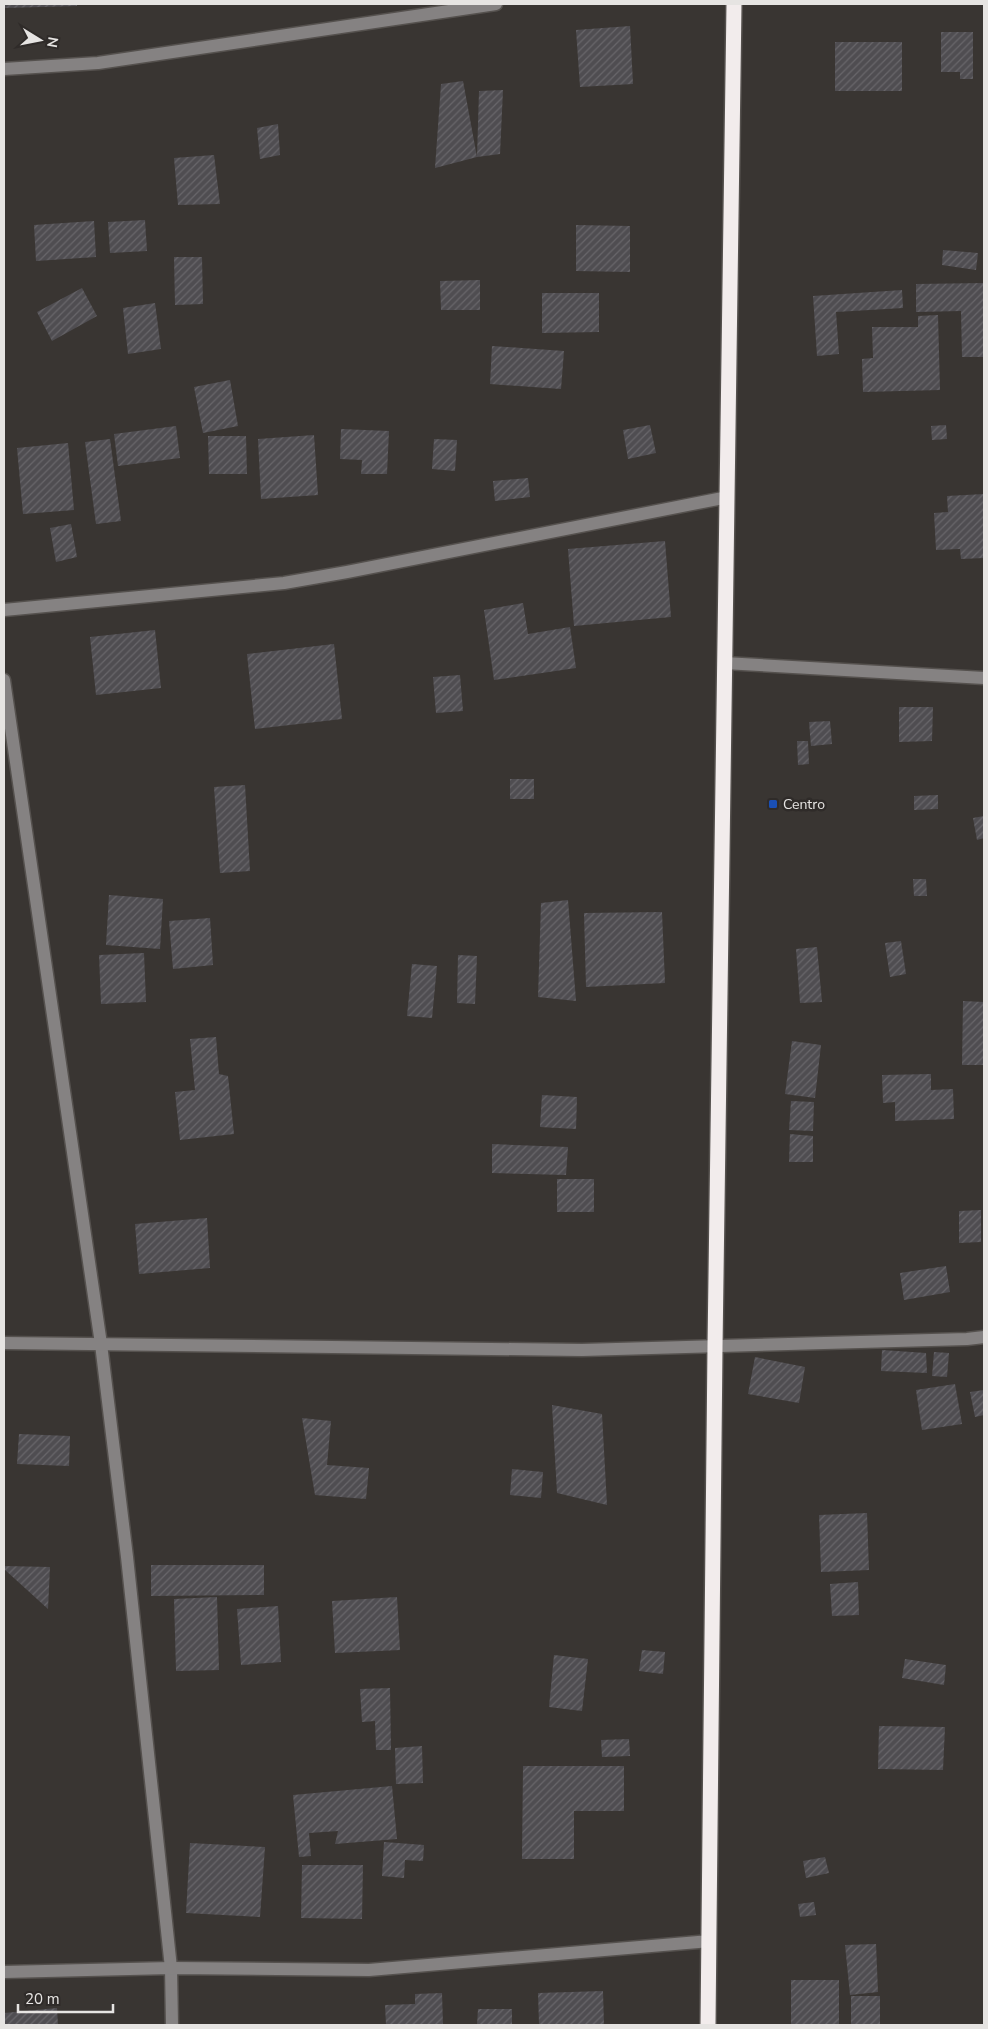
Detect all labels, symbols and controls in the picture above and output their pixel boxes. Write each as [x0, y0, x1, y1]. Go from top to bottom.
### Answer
north arrow [15, 15, 65, 65]
text: N [42, 35, 63, 49]
place label: Centro [783, 795, 825, 814]
marker: Centro [767, 798, 779, 810]
scale bar [18, 1982, 112, 2014]
text: 20 m [25, 1989, 60, 2009]

